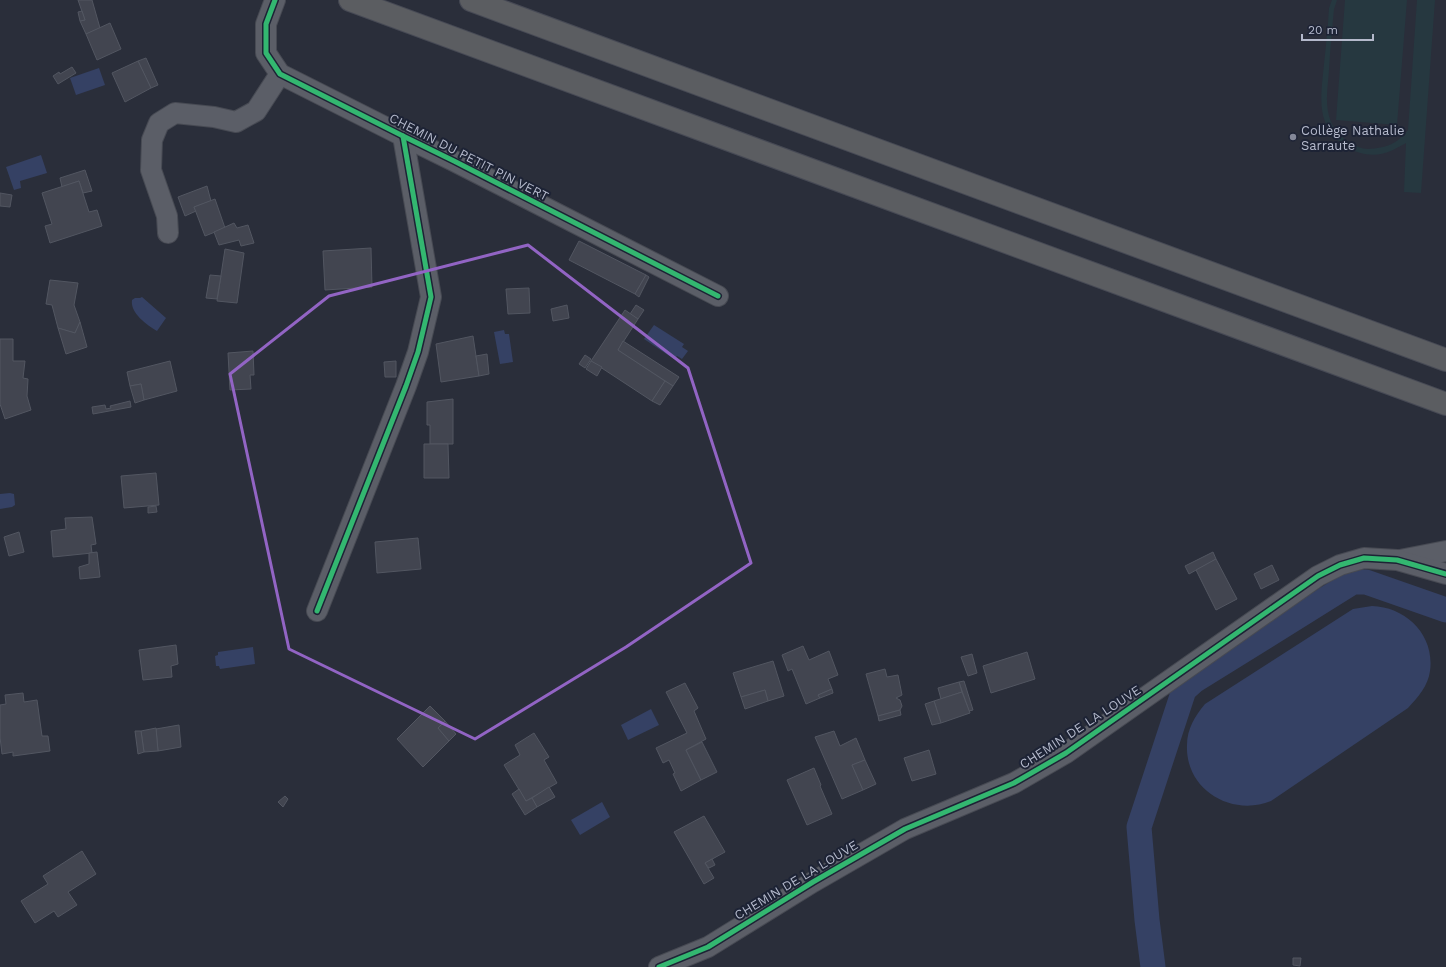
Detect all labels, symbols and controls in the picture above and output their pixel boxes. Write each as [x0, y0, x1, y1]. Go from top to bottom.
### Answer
scale bar [1302, 16, 1373, 42]
text: 20 m [1308, 23, 1338, 37]
street label: CHEMIN DU PETIT PIN VERT [387, 110, 551, 204]
place label: Collège Nathalie Sarraute [1301, 123, 1404, 153]
marker: Collège Nathalie Sarraute [1288, 132, 1298, 142]
street label: CHEMIN DE LA LOUVE [1017, 682, 1143, 772]
street label: CHEMIN DE LA LOUVE [732, 837, 860, 923]

